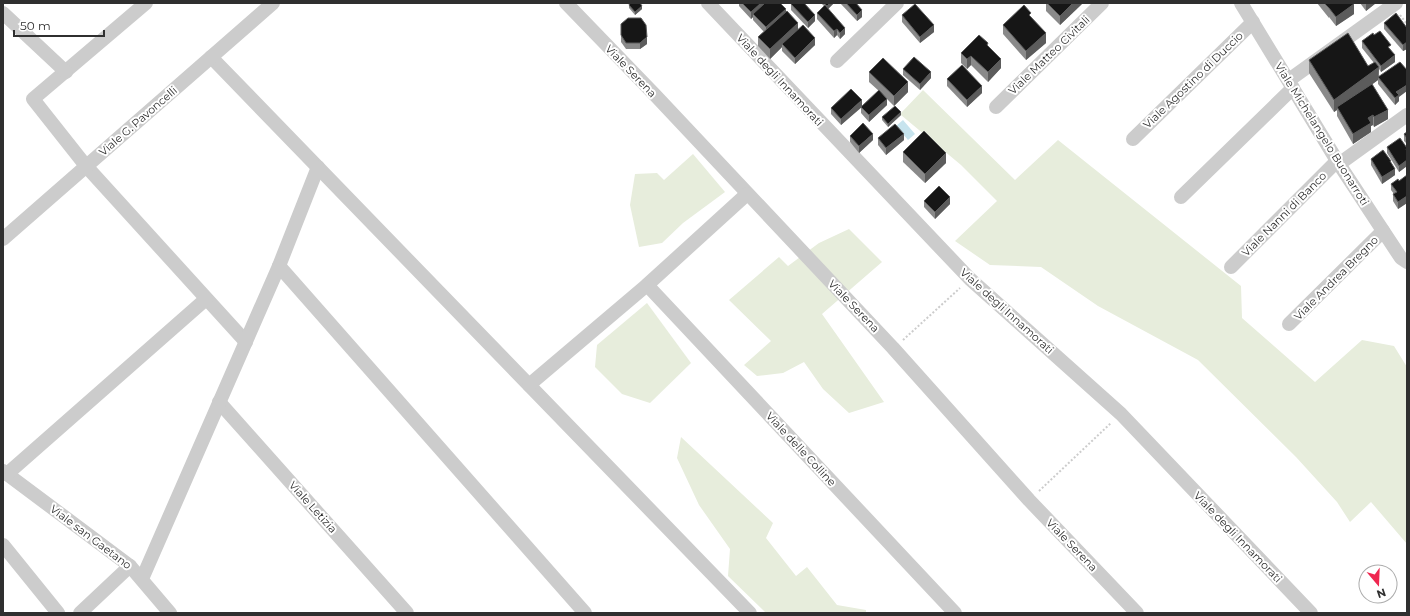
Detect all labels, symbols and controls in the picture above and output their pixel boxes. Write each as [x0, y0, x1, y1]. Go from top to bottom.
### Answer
scale bar [14, 12, 104, 38]
street label: Viale Matteo Civitali [1005, 13, 1093, 97]
text: 50 m [20, 18, 51, 33]
street label: Viale Agostino di Duccio [1140, 29, 1246, 131]
street label: Viale degli Innamorati [734, 31, 826, 129]
street label: Viale Serena [602, 42, 660, 100]
street label: Viale Michelangelo Buonarroti [1272, 60, 1372, 208]
street label: Viale G. Pavoncelli [96, 83, 180, 159]
street label: Viale Nanni di Banco [1239, 169, 1329, 259]
street label: Viale Andrea Bregno [1291, 233, 1381, 323]
street label: Viale degli Innamorati [957, 265, 1057, 357]
street label: Viale Serena [825, 277, 883, 335]
street label: Viale delle Colline [763, 409, 839, 489]
street label: Viale Letizia [286, 478, 340, 536]
street label: Viale degli Innamorati [1191, 489, 1285, 585]
street label: Viale san Gaetano [48, 502, 135, 572]
street label: Viale Serena [1043, 516, 1101, 574]
north arrow [1358, 564, 1398, 604]
text: N [1375, 585, 1388, 602]

